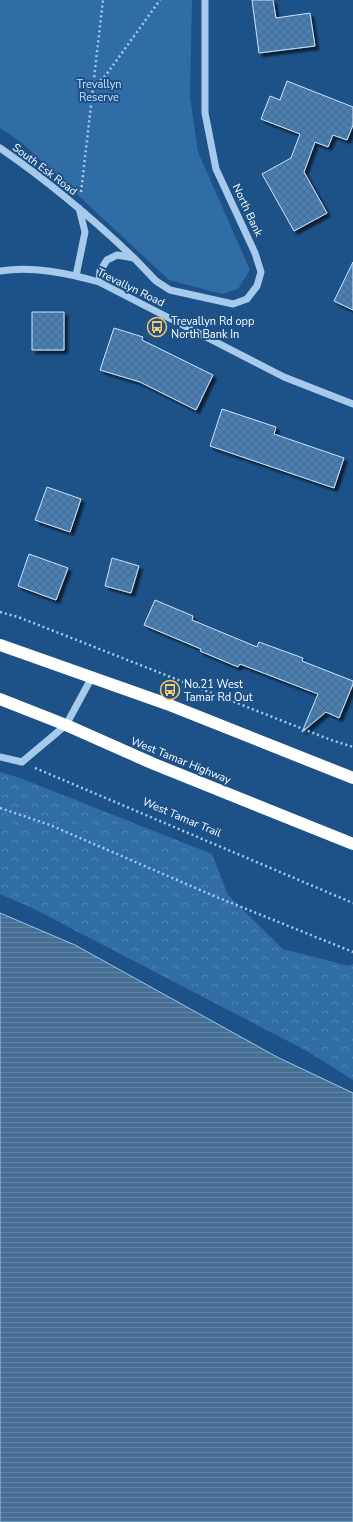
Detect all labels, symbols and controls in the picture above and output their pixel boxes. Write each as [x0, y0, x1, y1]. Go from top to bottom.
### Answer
park label: Trevallyn Reserve [76, 77, 122, 105]
street label: South Esk Road [9, 140, 80, 199]
street label: North Bank [229, 181, 266, 239]
street label: Trevallyn Road [94, 265, 167, 310]
place label: Trevallyn Rd opp North Bank In [171, 314, 254, 342]
bus stop icon: Trevallyn Rd opp North Bank In [146, 316, 168, 338]
place label: No.21 West Tamar Rd Out [184, 677, 253, 705]
bus stop icon: No.21 West Tamar Rd Out [159, 679, 181, 701]
street label: West Tamar Highway [128, 733, 234, 788]
street label: West Tamar Trail [140, 794, 224, 841]

